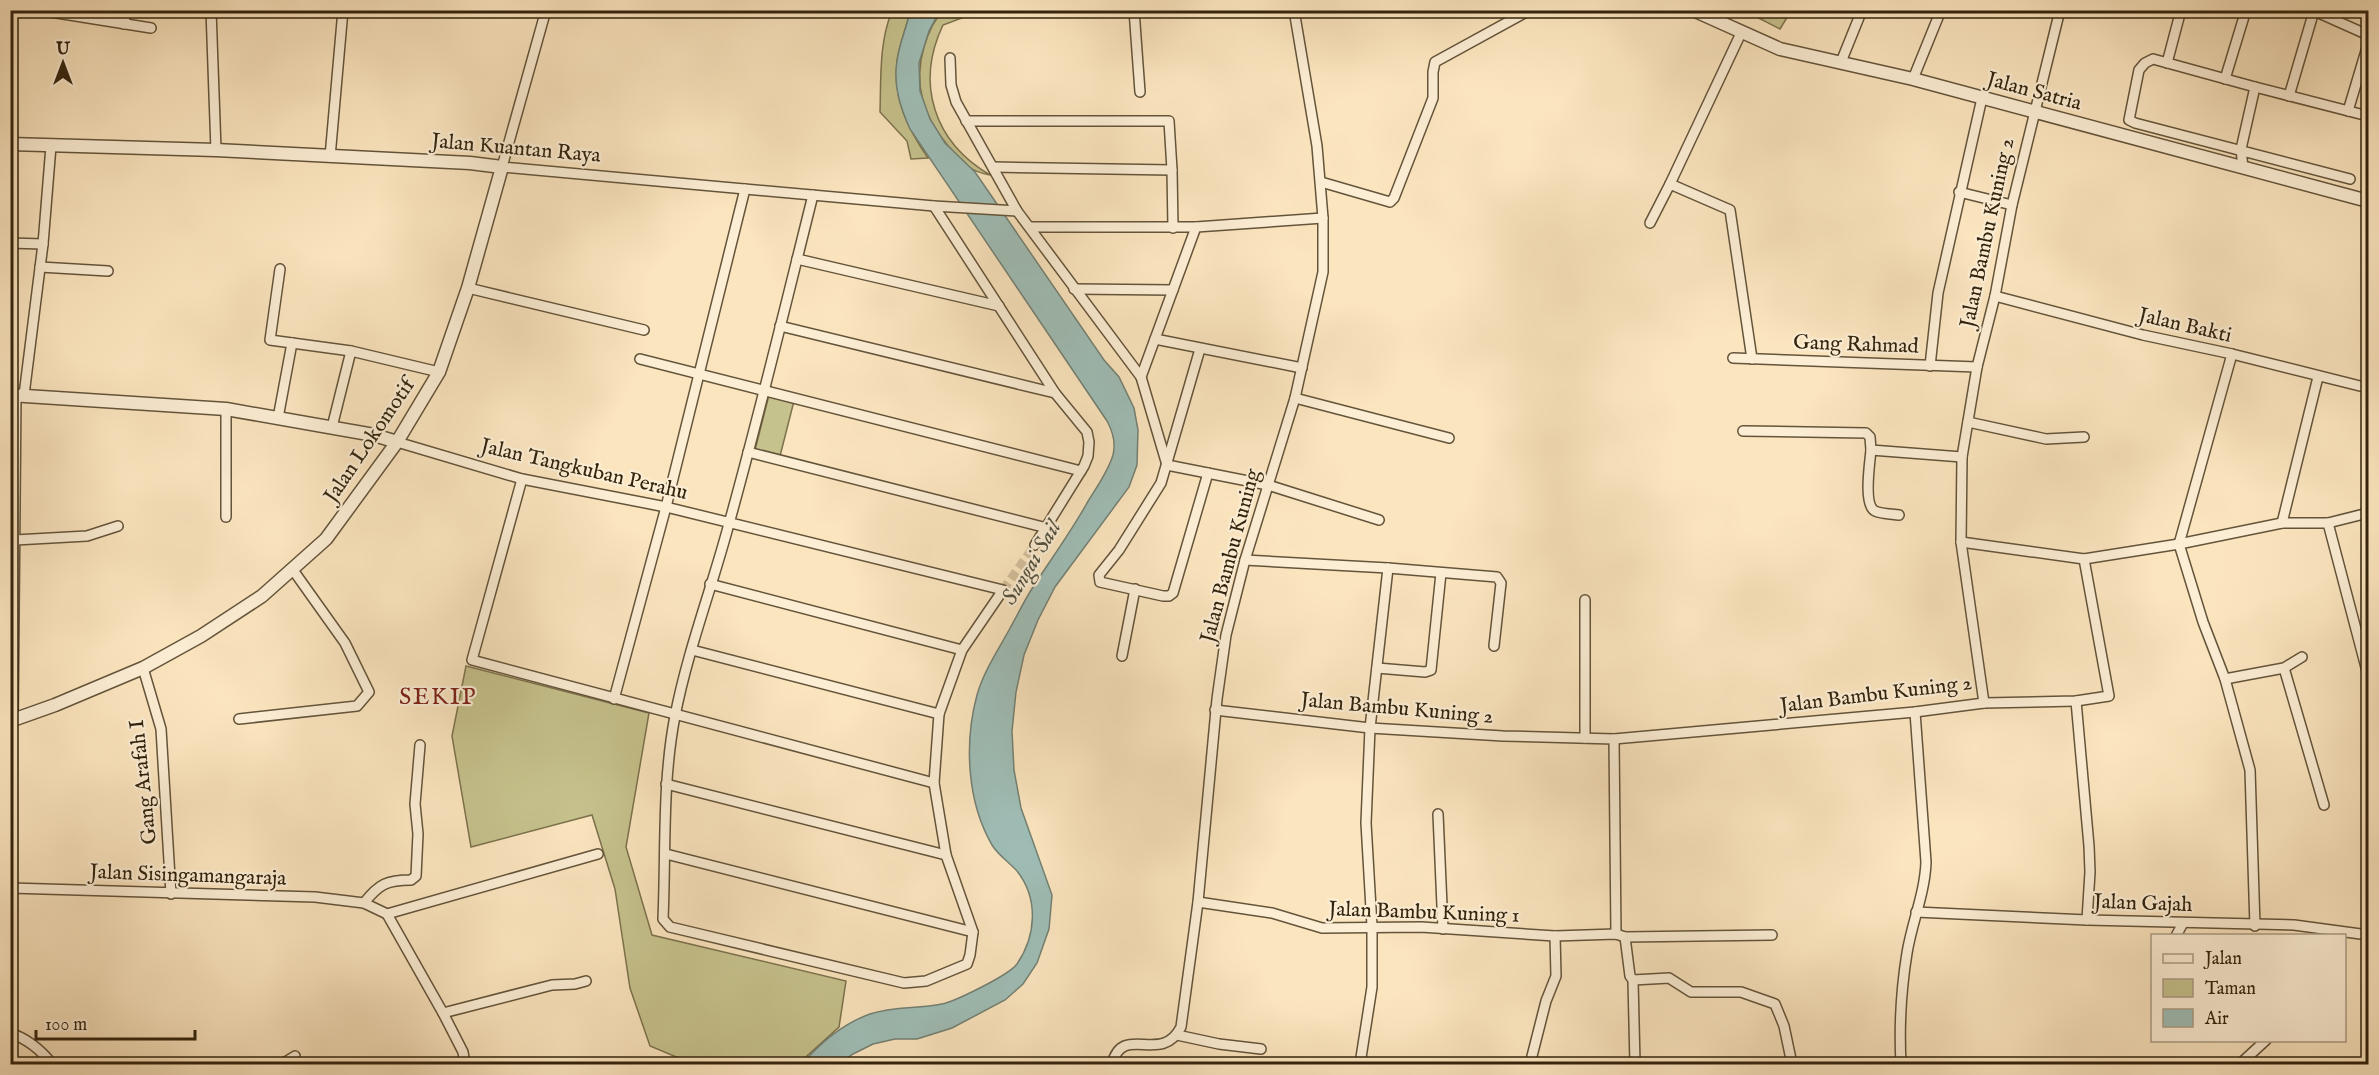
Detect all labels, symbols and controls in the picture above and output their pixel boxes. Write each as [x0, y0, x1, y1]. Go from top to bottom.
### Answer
north arrow [33, 33, 93, 93]
text: U [55, 40, 70, 60]
street label: Jalan Satria [1982, 66, 2085, 118]
street label: Jalan Kuantan Raya [428, 128, 603, 170]
street label: Jalan Bambu Kuning 2 [1954, 136, 2021, 332]
street label: Jalan Bakti [2134, 302, 2234, 350]
street label: Gang Rahmad [1793, 329, 1920, 361]
street label: Jalan Lokomotif [317, 371, 423, 510]
street label: Jalan Tangkuban Perahu [476, 433, 690, 507]
street label: Jalan Bambu Kuning [1194, 466, 1267, 648]
water label: Sungai Sail [996, 514, 1069, 610]
street label: Jalan Bambu Kuning 2 [1776, 670, 1974, 720]
district label: SEKIP [399, 682, 477, 713]
street label: Jalan Bambu Kuning 2 [1298, 687, 1495, 731]
street label: Gang Arafah I [124, 718, 164, 846]
street label: Jalan Sisingamangaraja [87, 859, 288, 893]
street label: Jalan Gajah [2091, 889, 2193, 919]
street label: Jalan Bambu Kuning 1 [1326, 896, 1520, 930]
legend [2151, 934, 2346, 1042]
text: Jalan [2203, 948, 2242, 971]
text: Taman [2205, 978, 2256, 1001]
scale bar [36, 1003, 195, 1041]
text: Air [2204, 1008, 2229, 1031]
text: 100 m [45, 1014, 87, 1037]

